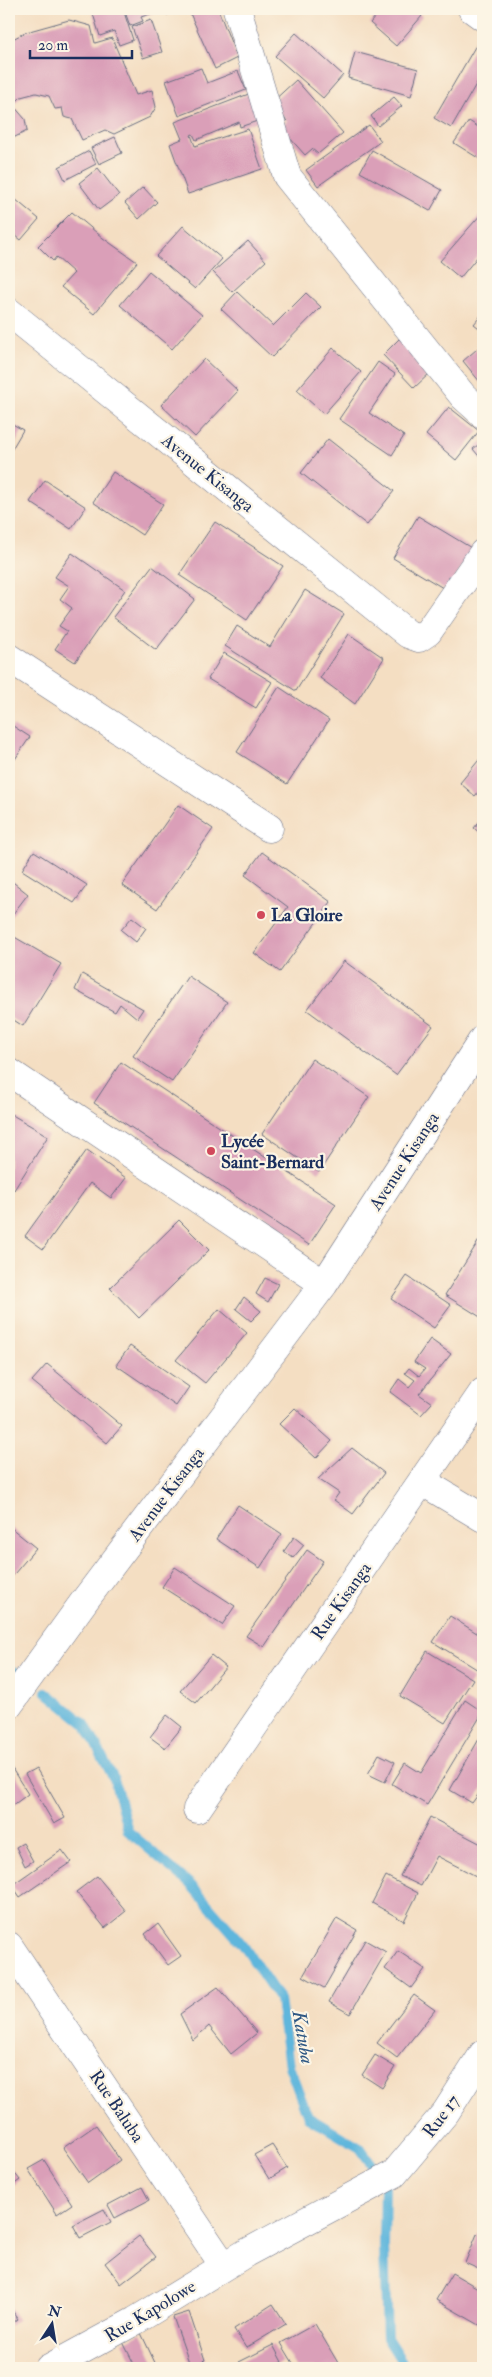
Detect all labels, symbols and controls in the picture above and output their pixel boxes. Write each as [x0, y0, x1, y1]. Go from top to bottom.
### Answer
scale bar [30, 28, 132, 60]
text: 20 m [38, 36, 68, 55]
street label: Avenue Kisanga [156, 428, 259, 518]
place label: La Gloire [271, 904, 343, 927]
marker: La Gloire [255, 909, 267, 921]
street label: Avenue Kisanga [364, 1107, 445, 1216]
place label: Lycée Saint-Bernard [221, 1130, 324, 1174]
marker: Lycée Saint-Bernard [205, 1145, 217, 1157]
street label: Avenue Kisanga [123, 1442, 210, 1547]
street label: Rue Kisanga [306, 1557, 377, 1645]
water label: Katuba [286, 2008, 320, 2066]
street label: Rue Baluba [84, 2066, 150, 2147]
street label: Rue 17 [418, 2090, 465, 2142]
street label: Rue Kapolowe [100, 2275, 201, 2348]
north arrow [28, 2300, 78, 2350]
text: N [46, 2302, 63, 2321]

